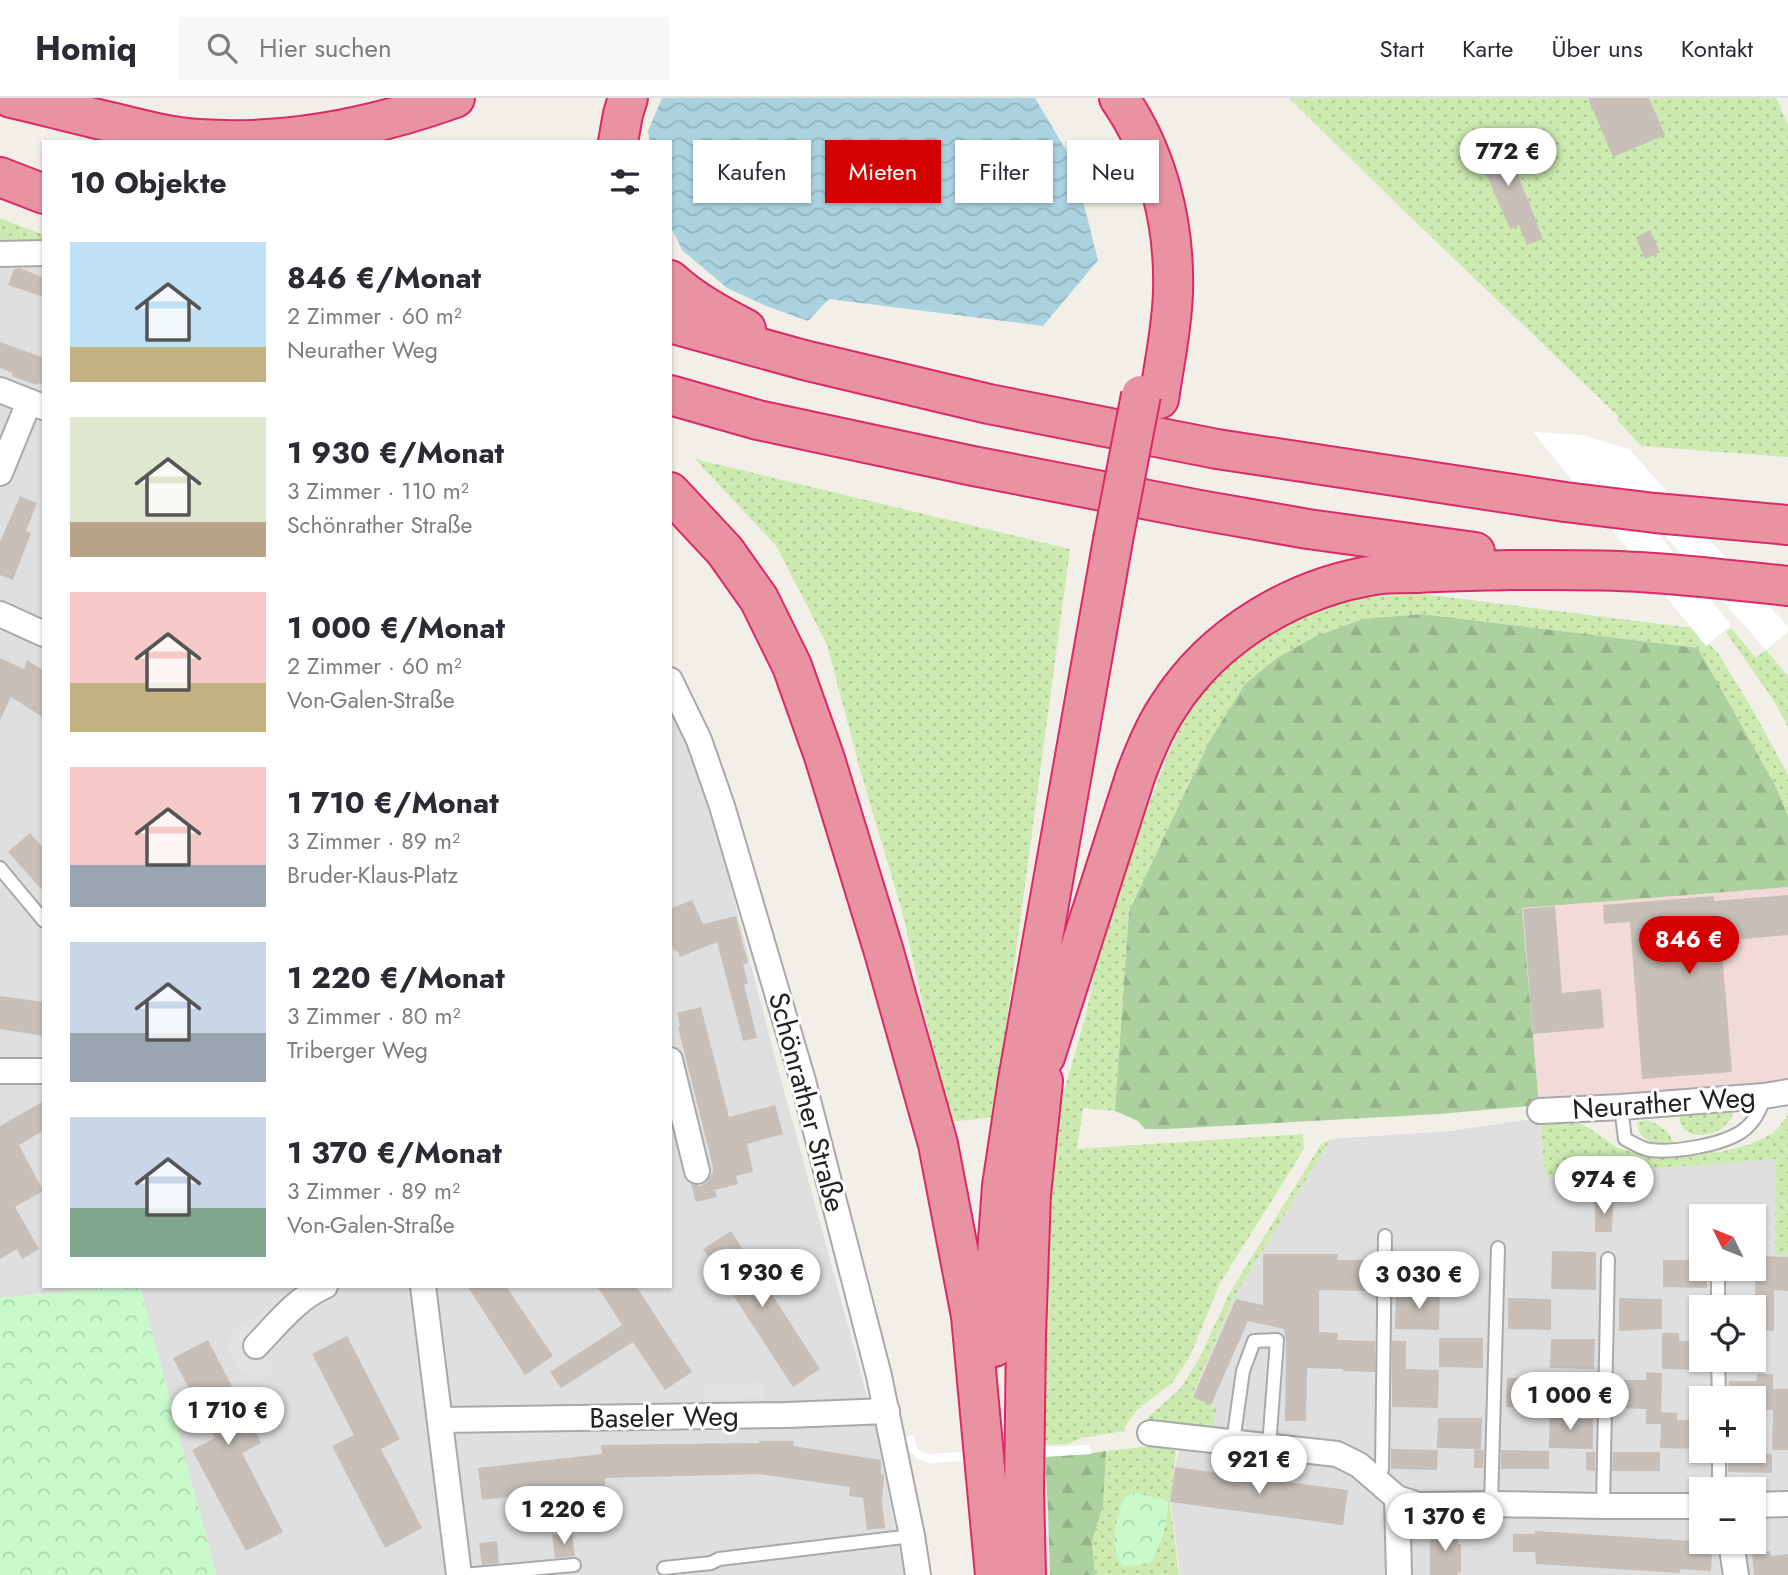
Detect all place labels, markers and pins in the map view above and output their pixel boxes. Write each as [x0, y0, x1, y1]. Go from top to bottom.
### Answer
pin: 772 € [1459, 129, 1557, 188]
pin: 846 € [1640, 916, 1738, 976]
pin: 974 € [1555, 1156, 1653, 1216]
pin: 1 930 € [697, 1250, 827, 1309]
pin: 3 030 € [1354, 1252, 1484, 1311]
pin: 1 000 € [1505, 1372, 1635, 1432]
pin: 1 710 € [163, 1388, 293, 1447]
pin: 921 € [1210, 1436, 1308, 1496]
pin: 1 220 € [499, 1486, 629, 1546]
pin: 1 370 € [1380, 1494, 1510, 1553]

